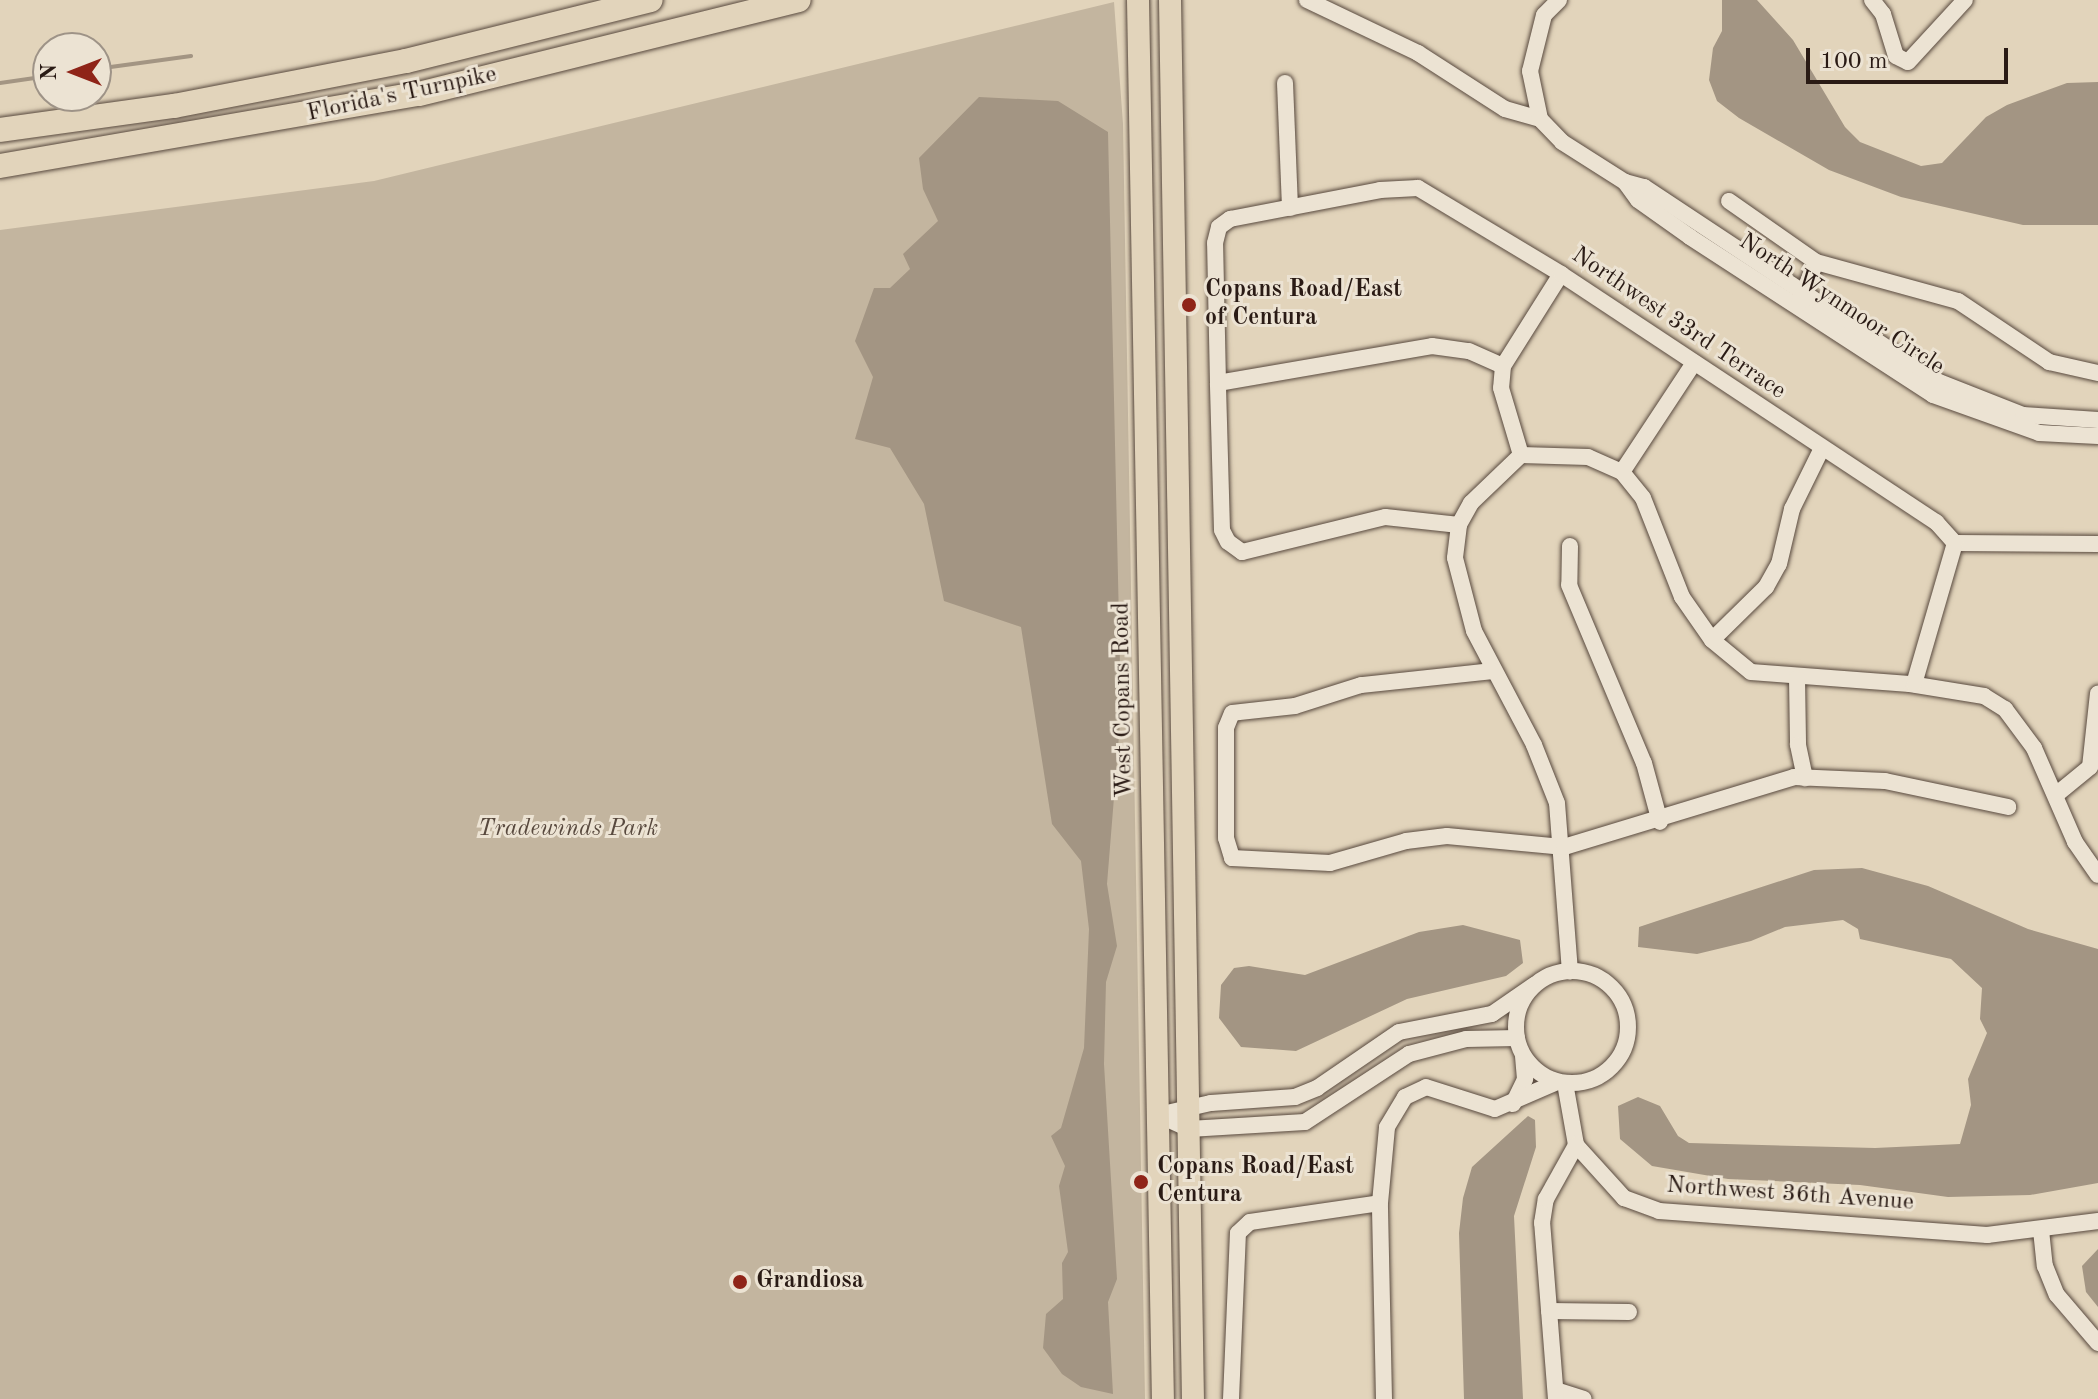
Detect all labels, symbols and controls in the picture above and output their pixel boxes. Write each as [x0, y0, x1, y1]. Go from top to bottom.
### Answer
north arrow [32, 32, 112, 112]
scale bar [1810, 32, 2012, 82]
text: 100 m [1820, 50, 1888, 74]
street label: Florida's Turnpike [304, 61, 500, 129]
text: N [39, 64, 61, 80]
street label: North Wynmoor Circle [1733, 228, 1949, 382]
street label: Northwest 33rd Terrace [1565, 242, 1791, 406]
place label: Copans Road/East of Centura [1205, 277, 1402, 333]
marker: Copans Road/East of Centura [1180, 296, 1198, 314]
street label: West Copans Road [1108, 602, 1140, 798]
park label: Tradewinds Park [478, 816, 658, 844]
place label: Copans Road/East Centura [1157, 1154, 1354, 1210]
street label: Northwest 36th Avenue [1665, 1172, 1915, 1218]
marker: Copans Road/East Centura [1132, 1173, 1150, 1191]
place label: Grandiosa [756, 1268, 864, 1296]
marker: Grandiosa [731, 1273, 749, 1291]

